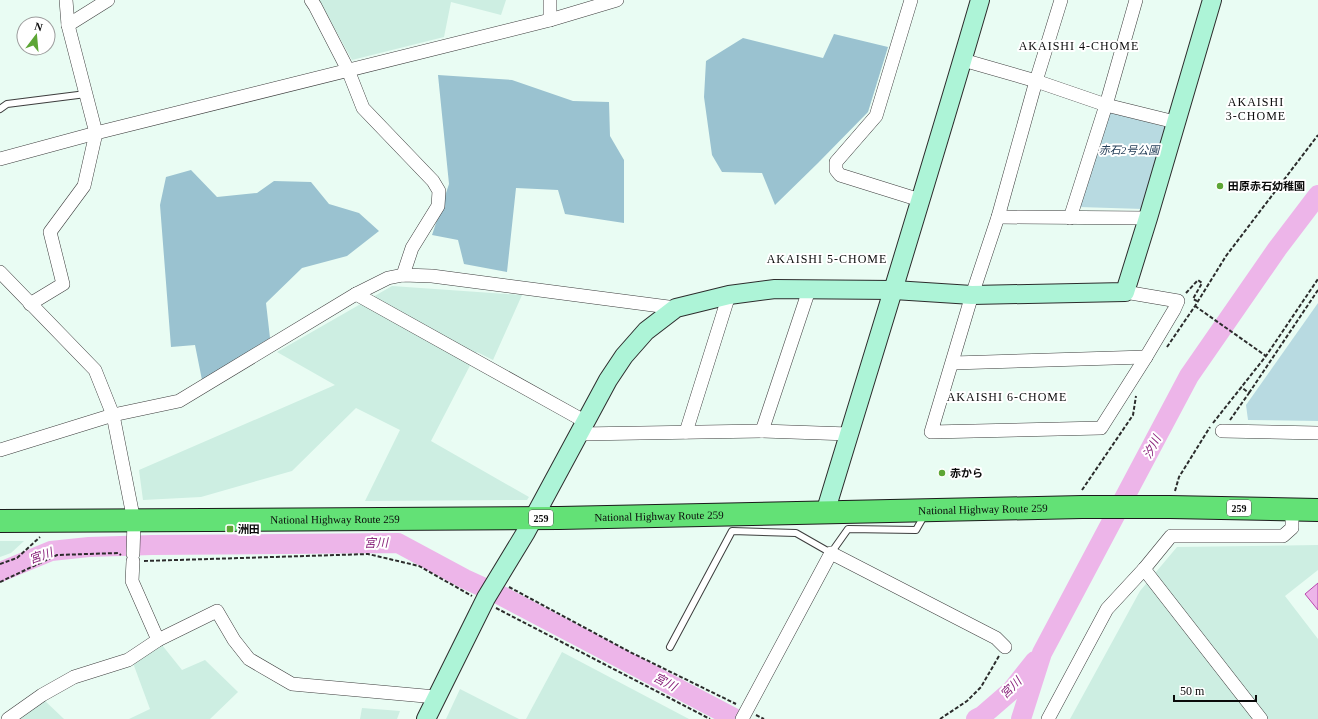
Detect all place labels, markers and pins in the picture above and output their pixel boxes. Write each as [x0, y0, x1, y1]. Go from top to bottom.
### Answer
place label: 田原赤石幼稚園 [1228, 180, 1305, 192]
marker: 田原赤石幼稚園 [1215, 181, 1225, 191]
place label: 赤から [950, 467, 983, 479]
marker: 赤から [937, 468, 947, 478]
place label: 洲田 [238, 523, 260, 535]
marker: 洲田 [225, 524, 235, 534]

